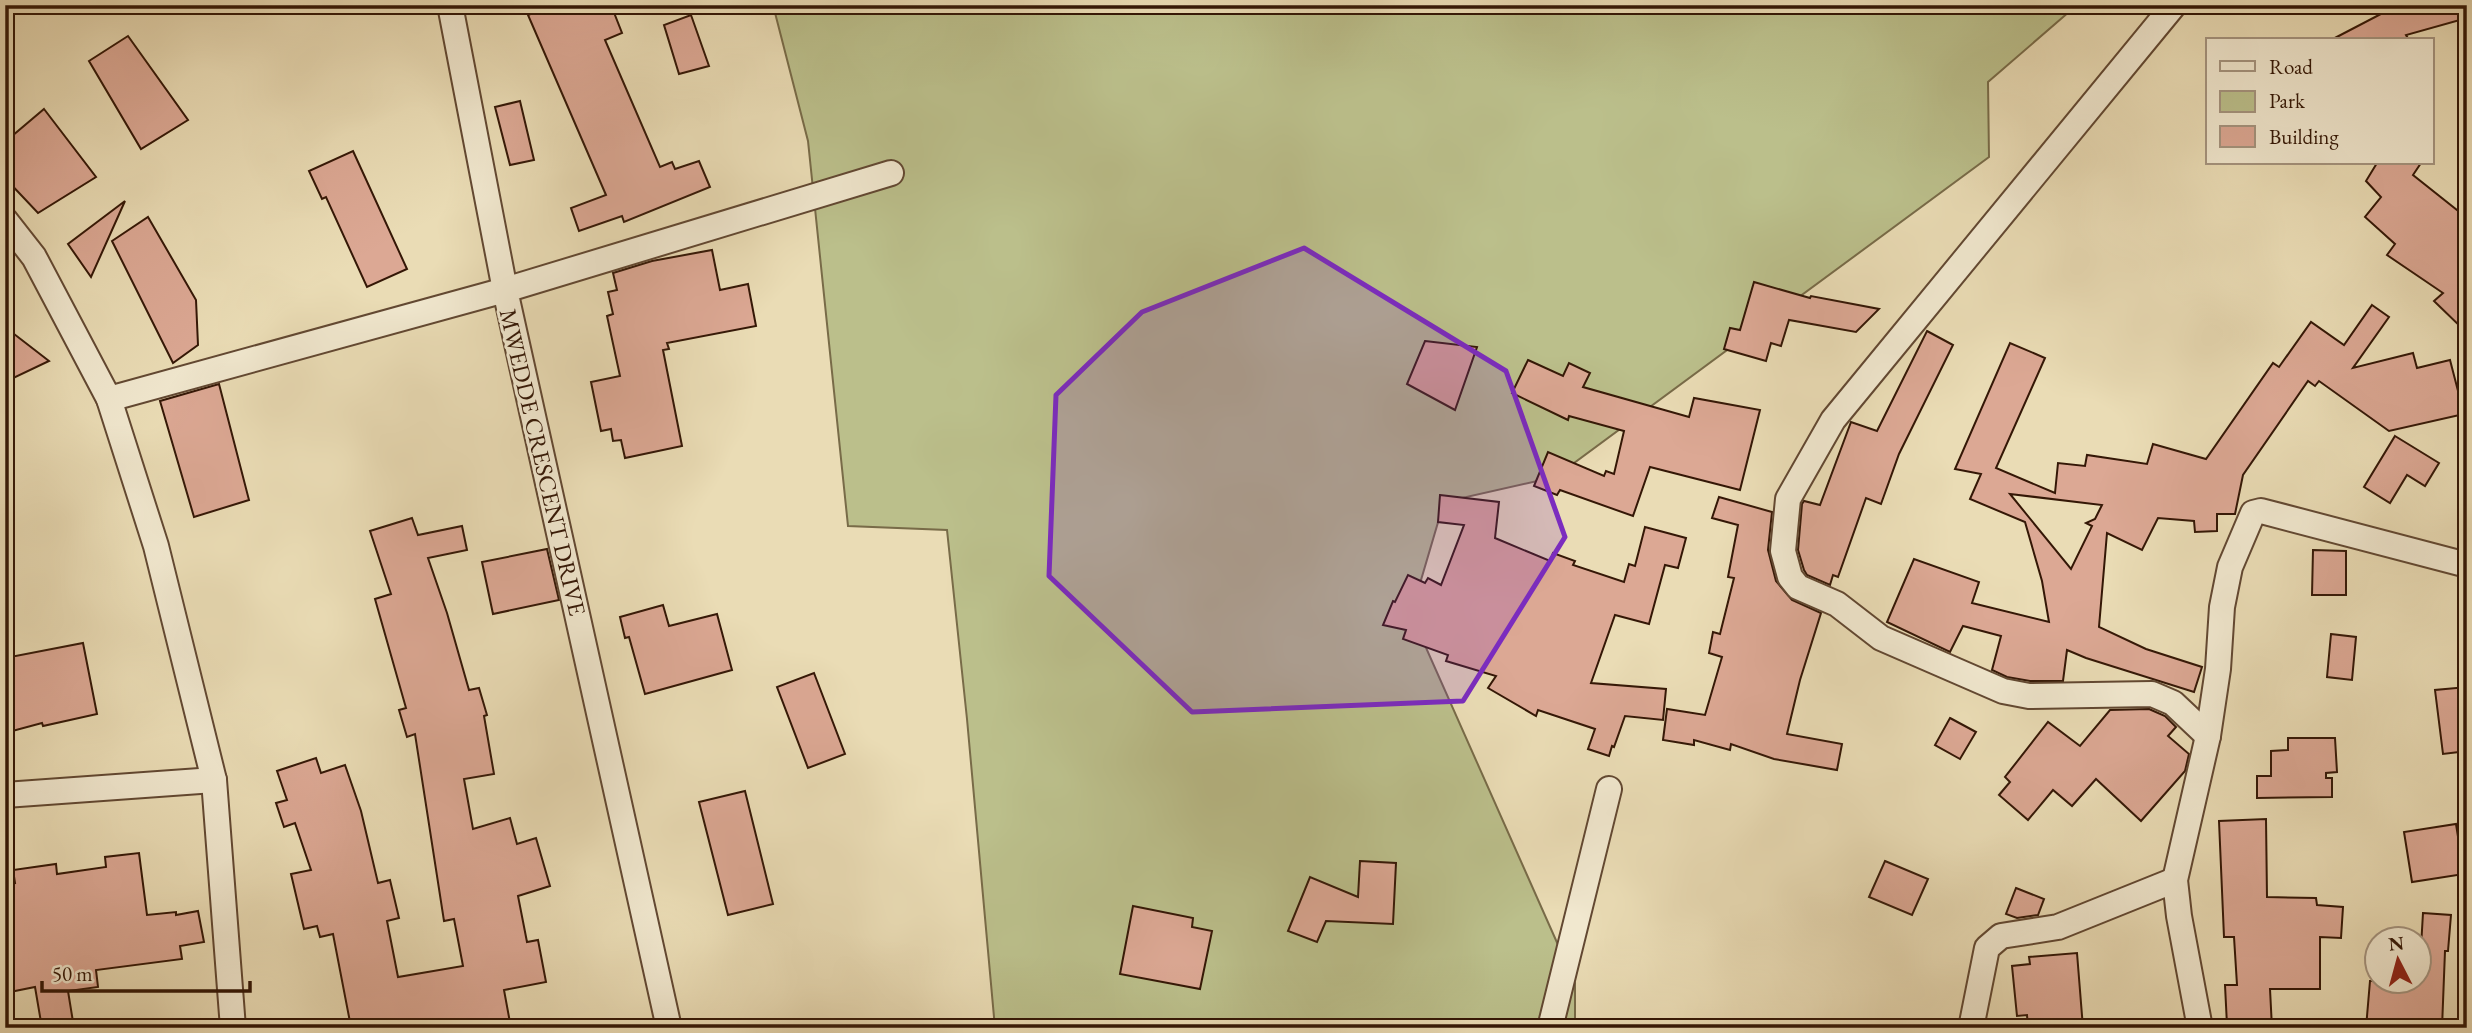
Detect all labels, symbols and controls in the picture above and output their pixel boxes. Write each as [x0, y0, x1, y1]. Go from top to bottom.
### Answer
legend [2206, 38, 2434, 164]
text: Road [2269, 53, 2313, 80]
text: Park [2269, 87, 2306, 114]
text: Building [2269, 123, 2339, 150]
street label: MWEDDE CRESCENT DRIVE [493, 306, 593, 618]
north arrow [2364, 925, 2434, 995]
text: N [2387, 930, 2406, 957]
scale bar [42, 949, 250, 993]
text: 50 m [52, 960, 93, 987]

